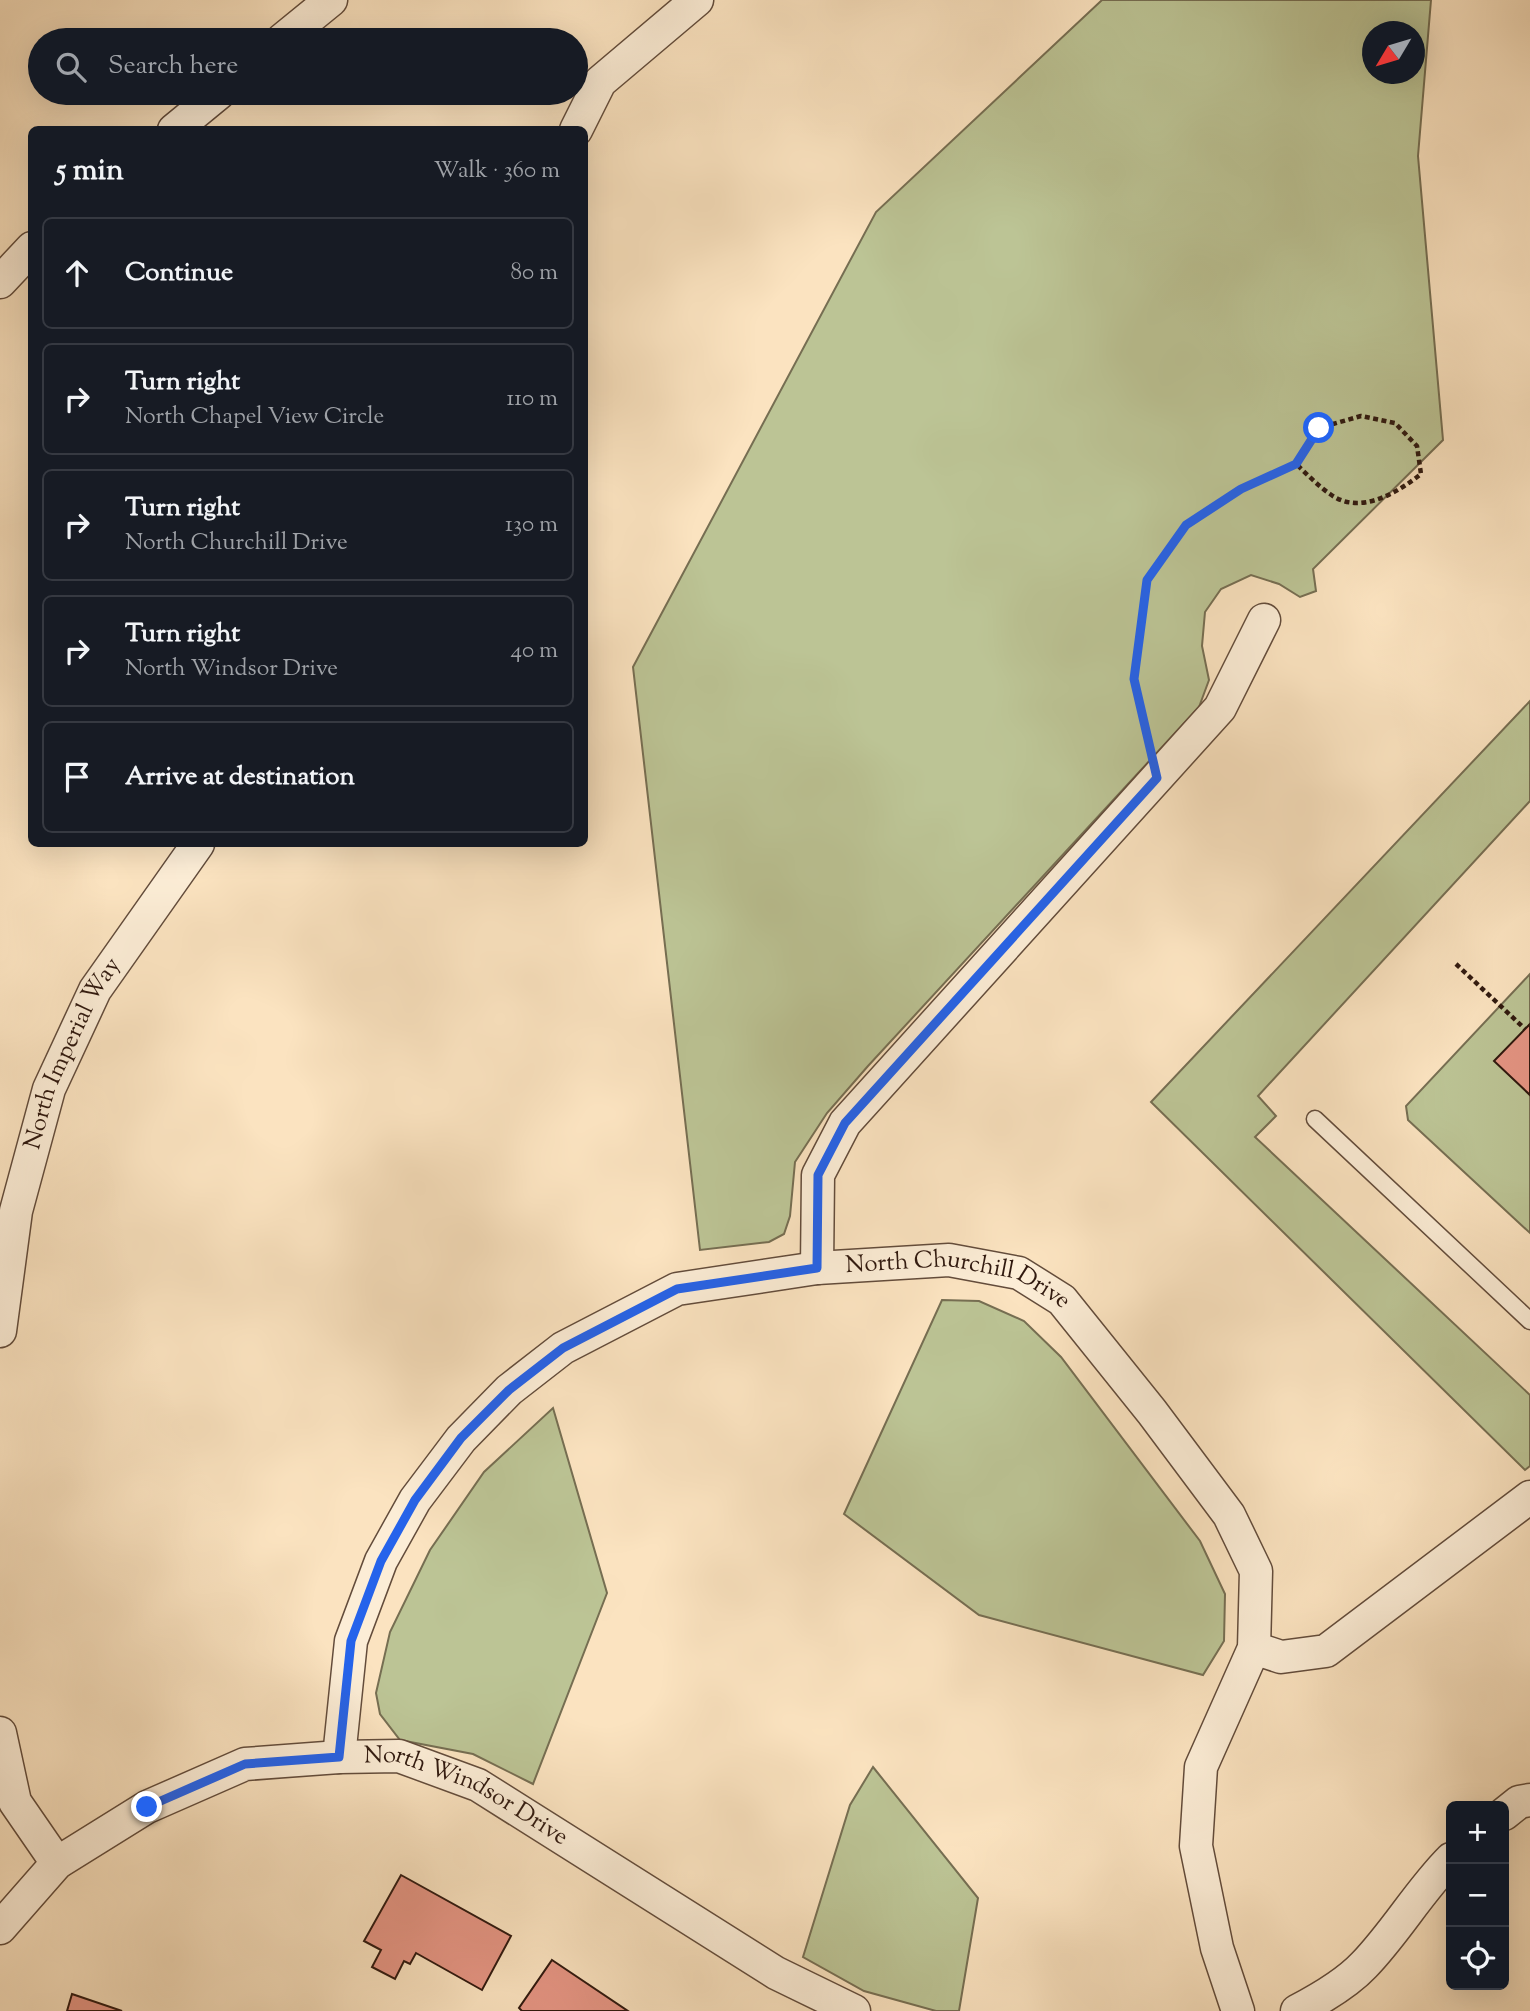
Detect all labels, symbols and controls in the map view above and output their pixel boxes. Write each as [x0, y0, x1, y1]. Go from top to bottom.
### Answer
north arrow [1362, 21, 1425, 84]
search box [28, 28, 588, 105]
icon: search [52, 48, 90, 86]
text: Search here [108, 48, 238, 85]
text: 5 min [56, 150, 124, 193]
text: Walk · 360 m [434, 155, 560, 188]
icon: ahead [58, 254, 96, 292]
text: Continue [125, 255, 233, 292]
text: 80 m [510, 257, 558, 290]
text: Turn right [125, 364, 240, 401]
icon: right [58, 380, 96, 418]
text: 110 m [507, 383, 558, 416]
text: North Chapel View Circle [125, 401, 384, 434]
route start [1303, 412, 1334, 443]
text: Turn right [125, 490, 240, 527]
icon: right [58, 506, 96, 544]
text: 130 m [505, 509, 558, 542]
text: North Churchill Drive [125, 527, 348, 560]
text: Turn right [125, 616, 240, 653]
icon: right [58, 632, 96, 670]
text: 40 m [511, 635, 558, 668]
text: North Windsor Drive [125, 653, 338, 686]
icon: arrive [58, 758, 96, 796]
text: Arrive at destination [125, 759, 355, 796]
street label: North Imperial Way [16, 951, 130, 1153]
street label: North Churchill Drive [844, 1243, 1079, 1316]
street label: North Windsor Drive [364, 1739, 574, 1855]
route end [131, 1791, 162, 1822]
map controls [1446, 1801, 1509, 1990]
button: + [1446, 1801, 1509, 1864]
button: − [1446, 1864, 1509, 1927]
button: locate [1446, 1927, 1509, 1990]

